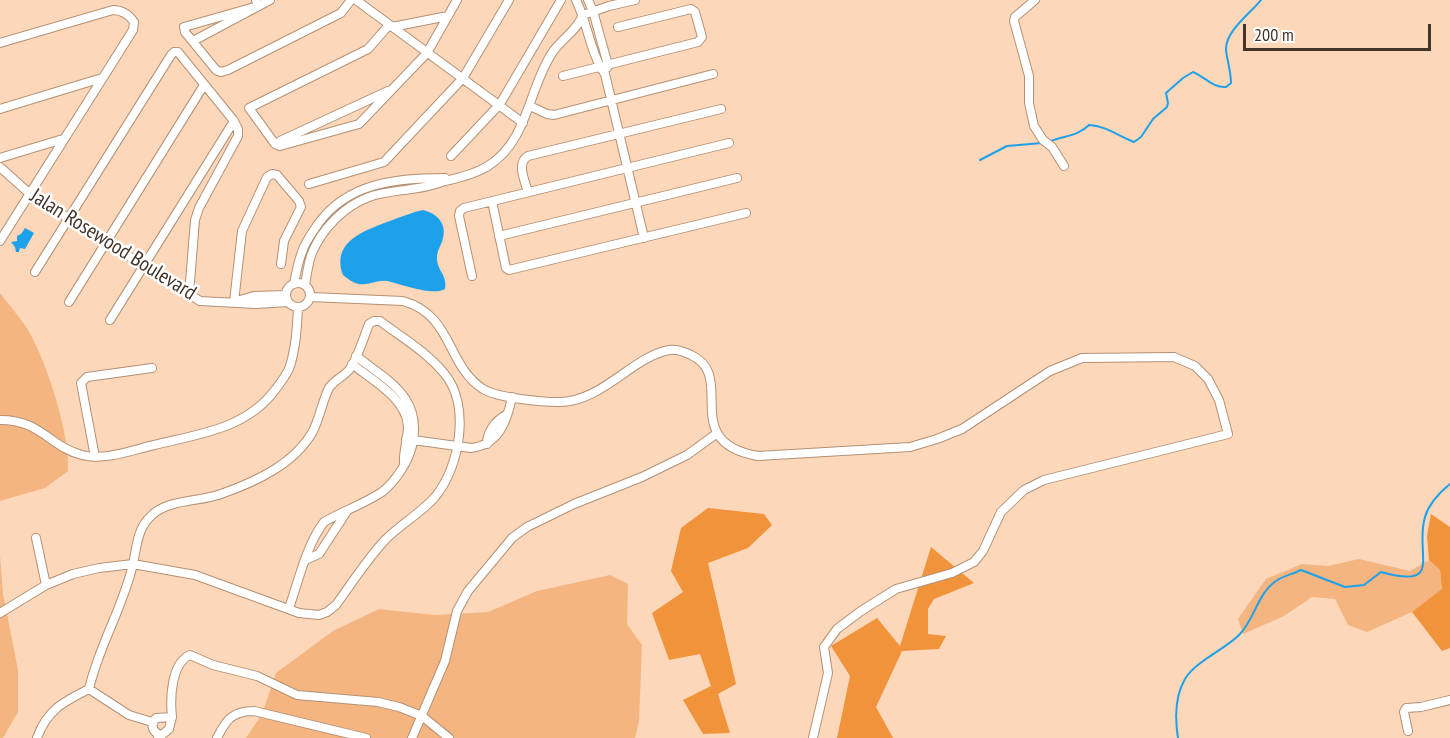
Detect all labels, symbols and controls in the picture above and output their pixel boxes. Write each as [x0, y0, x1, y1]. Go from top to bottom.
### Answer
scale bar [1246, 12, 1434, 50]
text: 200 m [1254, 23, 1294, 46]
street label: Jalan Rosewood Boulevard [25, 184, 201, 306]

